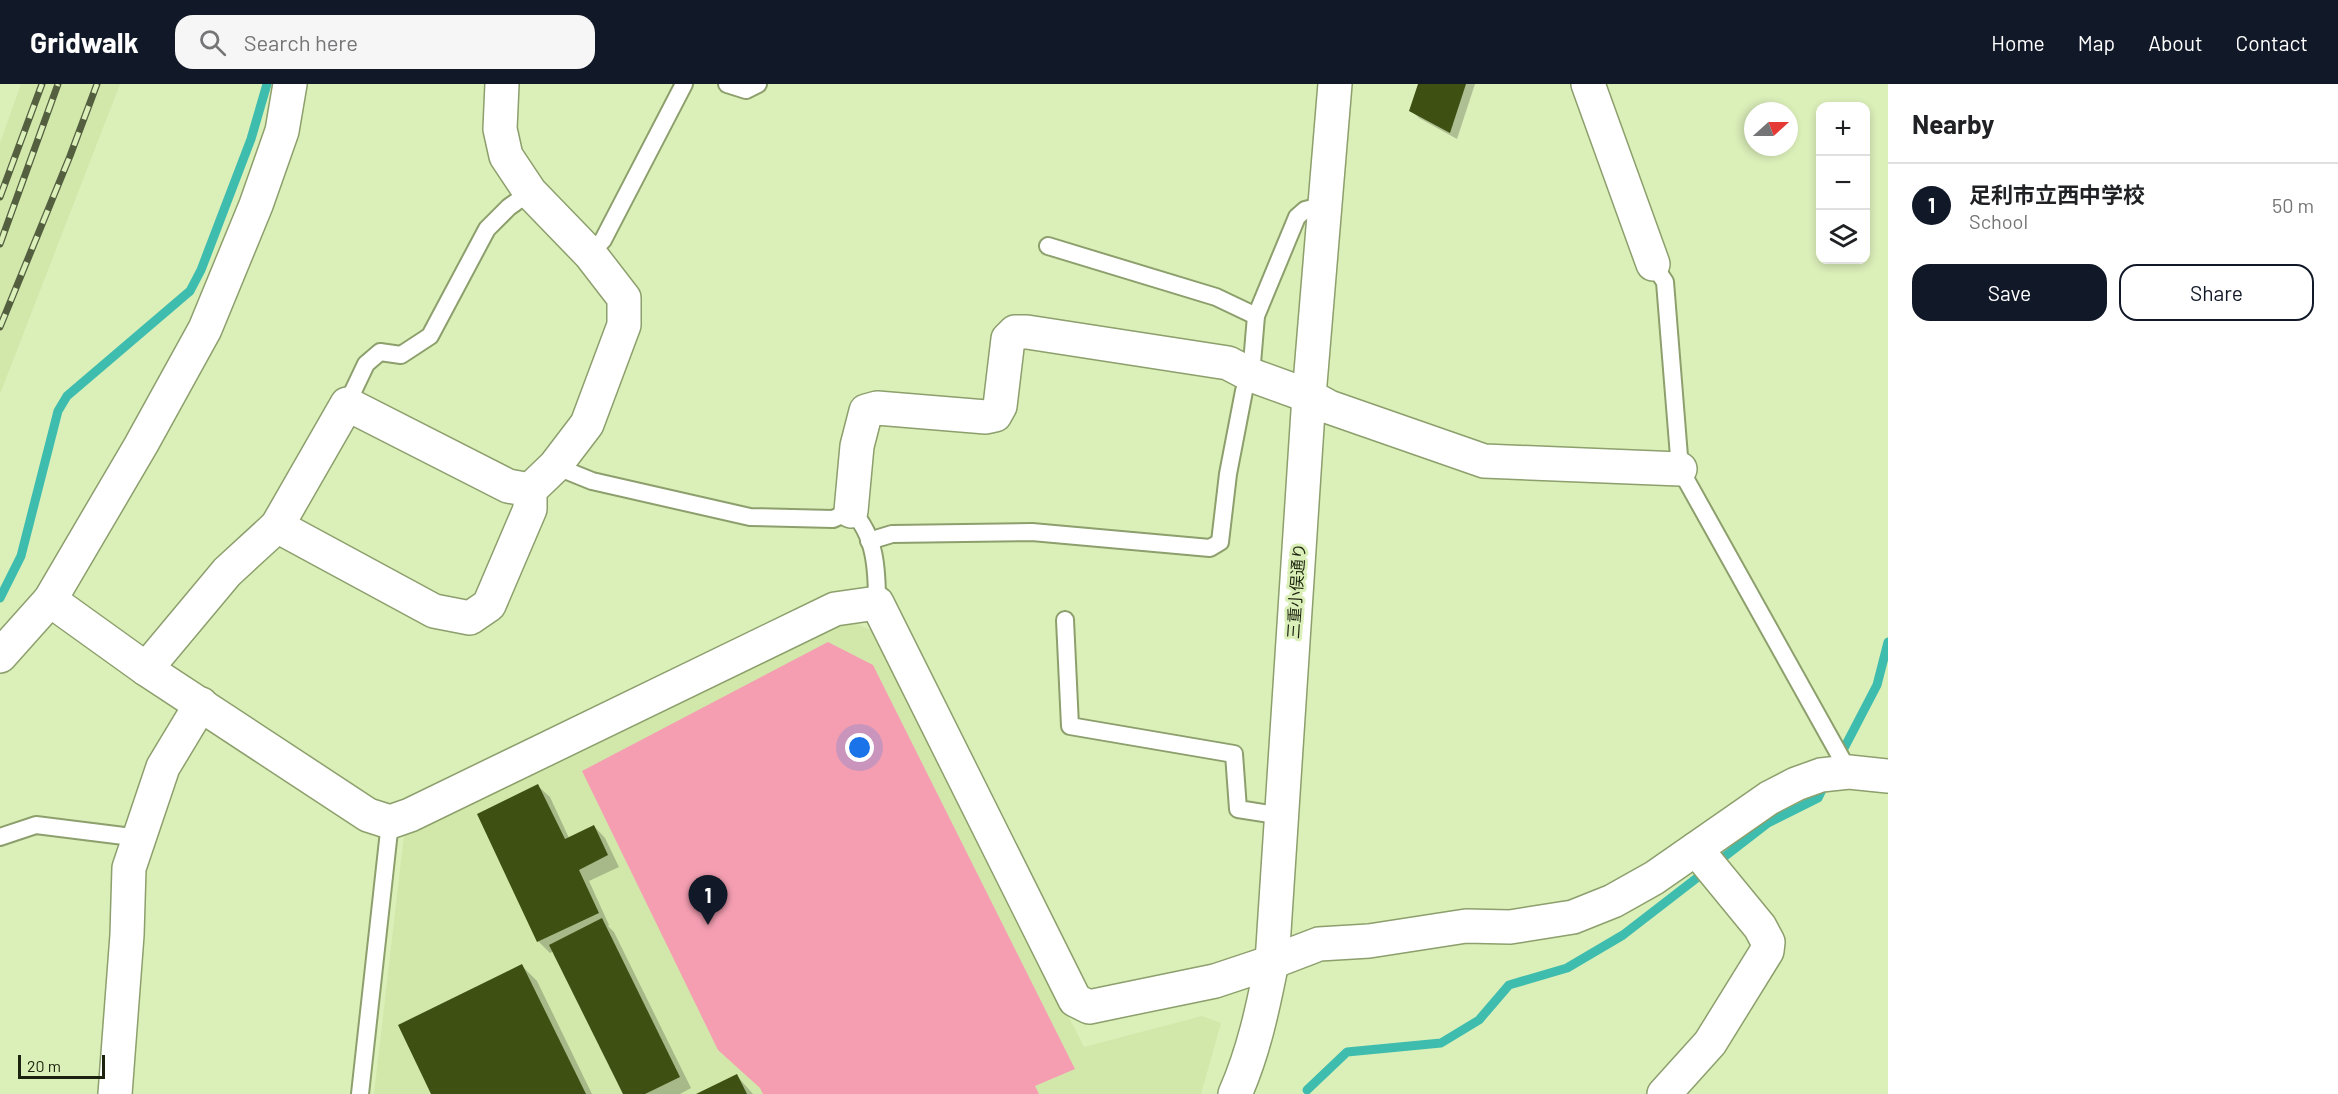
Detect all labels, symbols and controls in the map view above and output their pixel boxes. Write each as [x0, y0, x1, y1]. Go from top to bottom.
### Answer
search box [175, 15, 595, 69]
text: Gridwalk [30, 25, 139, 59]
icon: search [196, 26, 229, 59]
text: Search here [244, 29, 358, 55]
text: Home [1991, 30, 2045, 55]
text: Map [2078, 30, 2115, 55]
text: About [2148, 30, 2203, 55]
text: Contact [2236, 30, 2308, 55]
north arrow [1744, 102, 1798, 156]
map controls [1816, 102, 1870, 264]
button: + [1816, 102, 1870, 156]
text: Nearby [1912, 108, 1994, 139]
button: − [1816, 156, 1870, 210]
text: 足利市立西中学校 [1969, 181, 2145, 207]
text: 1 [1928, 193, 1935, 217]
text: 50 m [2272, 193, 2314, 217]
text: School [1969, 209, 2028, 233]
button: layers [1816, 210, 1870, 264]
button: Save [1912, 264, 2107, 321]
button: Share [2119, 264, 2314, 321]
street label: 三重小俣通り [1283, 542, 1308, 640]
your location [845, 733, 874, 762]
pin: 1 [688, 876, 728, 925]
scale bar [18, 1052, 105, 1080]
text: 20 m [27, 1056, 61, 1075]

